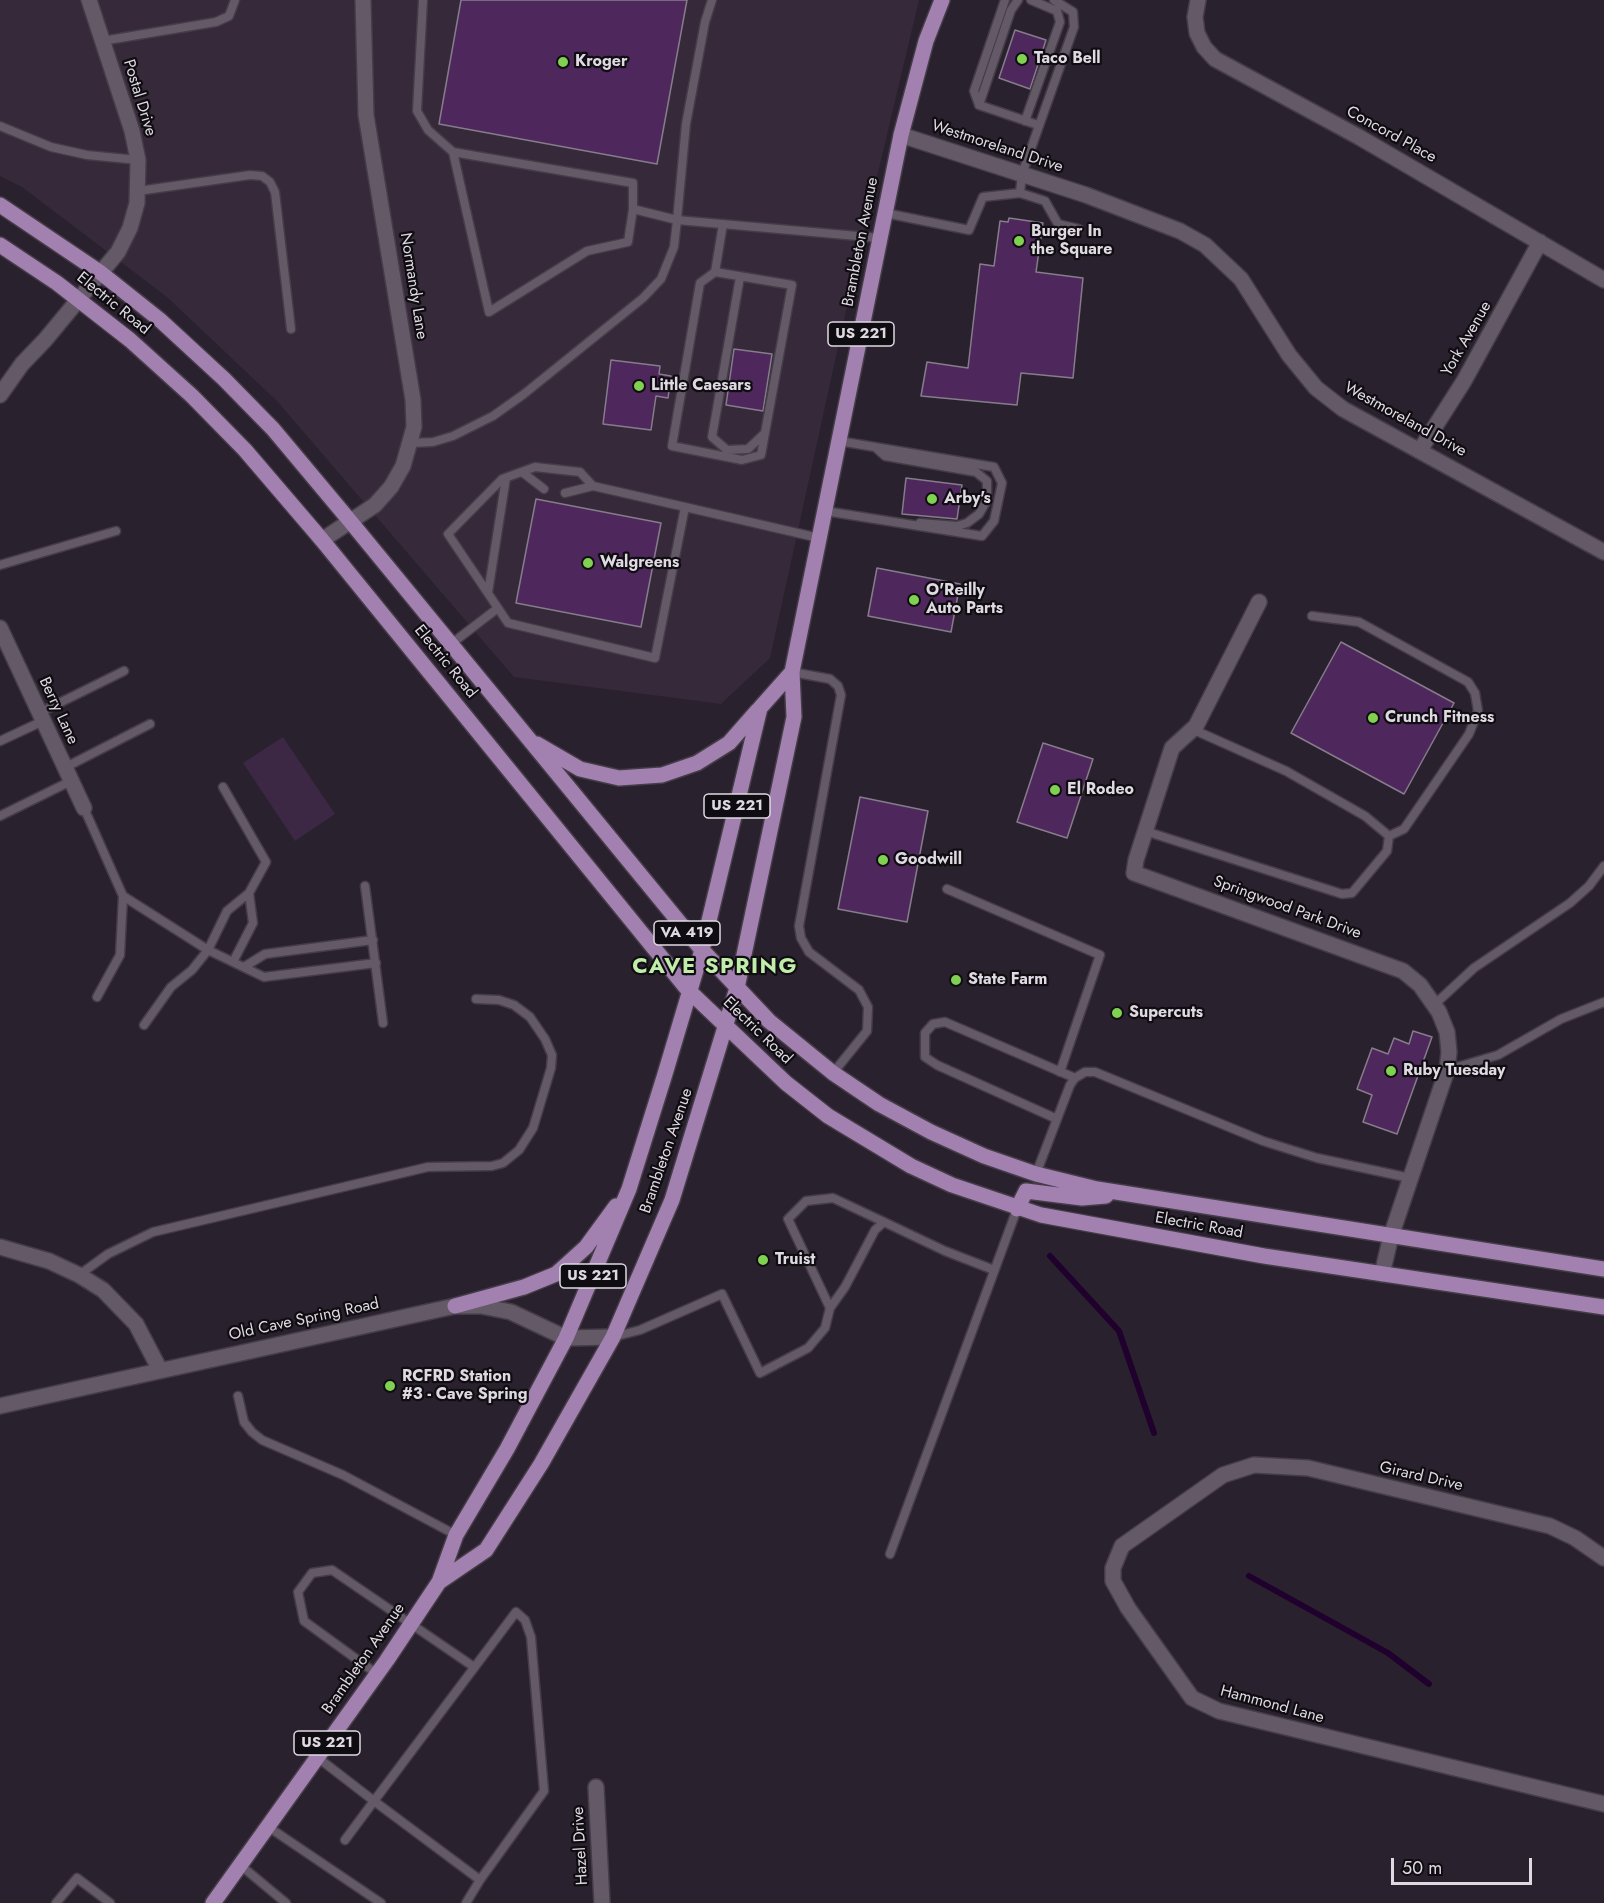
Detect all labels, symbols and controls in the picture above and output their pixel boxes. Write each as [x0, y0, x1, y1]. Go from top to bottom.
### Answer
place label: Taco Bell [1034, 49, 1101, 69]
place label: Kroger [575, 52, 627, 72]
marker: Taco Bell [1015, 52, 1029, 66]
marker: Kroger [556, 55, 570, 69]
street label: Postal Drive [118, 57, 160, 139]
street label: Concord Place [1343, 102, 1439, 168]
street label: Westmoreland Drive [929, 117, 1065, 177]
street label: Brambleton Avenue [839, 176, 883, 308]
place label: Burger In the Square [1031, 222, 1112, 260]
street label: Normandy Lane [395, 231, 431, 341]
marker: Burger In the Square [1012, 234, 1026, 248]
street label: Electric Road [72, 269, 154, 339]
street label: York Avenue [1438, 298, 1496, 380]
road number: US 221 [828, 322, 894, 346]
place label: Little Caesars [651, 376, 751, 396]
street label: Westmoreland Drive [1340, 378, 1470, 462]
marker: Little Caesars [632, 379, 646, 393]
place label: Arby's [944, 489, 991, 509]
marker: Arby's [925, 492, 939, 506]
place label: Walgreens [600, 553, 679, 573]
marker: Walgreens [581, 556, 595, 570]
place label: O'Reilly Auto Parts [926, 581, 1003, 619]
marker: O'Reilly Auto Parts [907, 593, 921, 607]
street label: Electric Road [410, 621, 480, 703]
street label: Berry Lane [34, 674, 82, 748]
place label: Crunch Fitness [1385, 708, 1494, 728]
marker: Crunch Fitness [1366, 711, 1380, 725]
place label: El Rodeo [1067, 780, 1134, 800]
marker: El Rodeo [1048, 783, 1062, 797]
road number: US 221 [704, 794, 770, 818]
place label: Goodwill [895, 850, 962, 870]
marker: Goodwill [876, 853, 890, 867]
street label: Springwood Park Drive [1210, 872, 1364, 944]
road number: VA 419 [654, 921, 720, 945]
district label: CAVE SPRING [632, 955, 798, 981]
place label: State Farm [968, 970, 1047, 990]
marker: State Farm [949, 973, 963, 987]
street label: Electric Road [718, 993, 796, 1069]
place label: Supercuts [1129, 1003, 1203, 1023]
marker: Supercuts [1110, 1006, 1124, 1020]
place label: Ruby Tuesday [1403, 1061, 1505, 1081]
marker: Ruby Tuesday [1384, 1064, 1398, 1078]
street label: Brambleton Avenue [637, 1086, 697, 1216]
street label: Electric Road [1154, 1209, 1244, 1243]
place label: Truist [775, 1250, 815, 1270]
marker: Truist [756, 1253, 770, 1267]
road number: US 221 [560, 1264, 626, 1288]
street label: Old Cave Spring Road [227, 1295, 381, 1345]
place label: RCFRD Station #3 - Cave Spring [402, 1367, 528, 1405]
marker: RCFRD Station #3 - Cave Spring [383, 1379, 397, 1393]
street label: Girard Drive [1378, 1458, 1464, 1496]
street label: Brambleton Avenue [318, 1600, 410, 1718]
street label: Hammond Lane [1218, 1682, 1326, 1728]
road number: US 221 [294, 1731, 360, 1755]
street label: Hazel Drive [569, 1806, 593, 1886]
scale bar [1394, 1846, 1535, 1884]
text: 50 m [1402, 1855, 1442, 1881]

